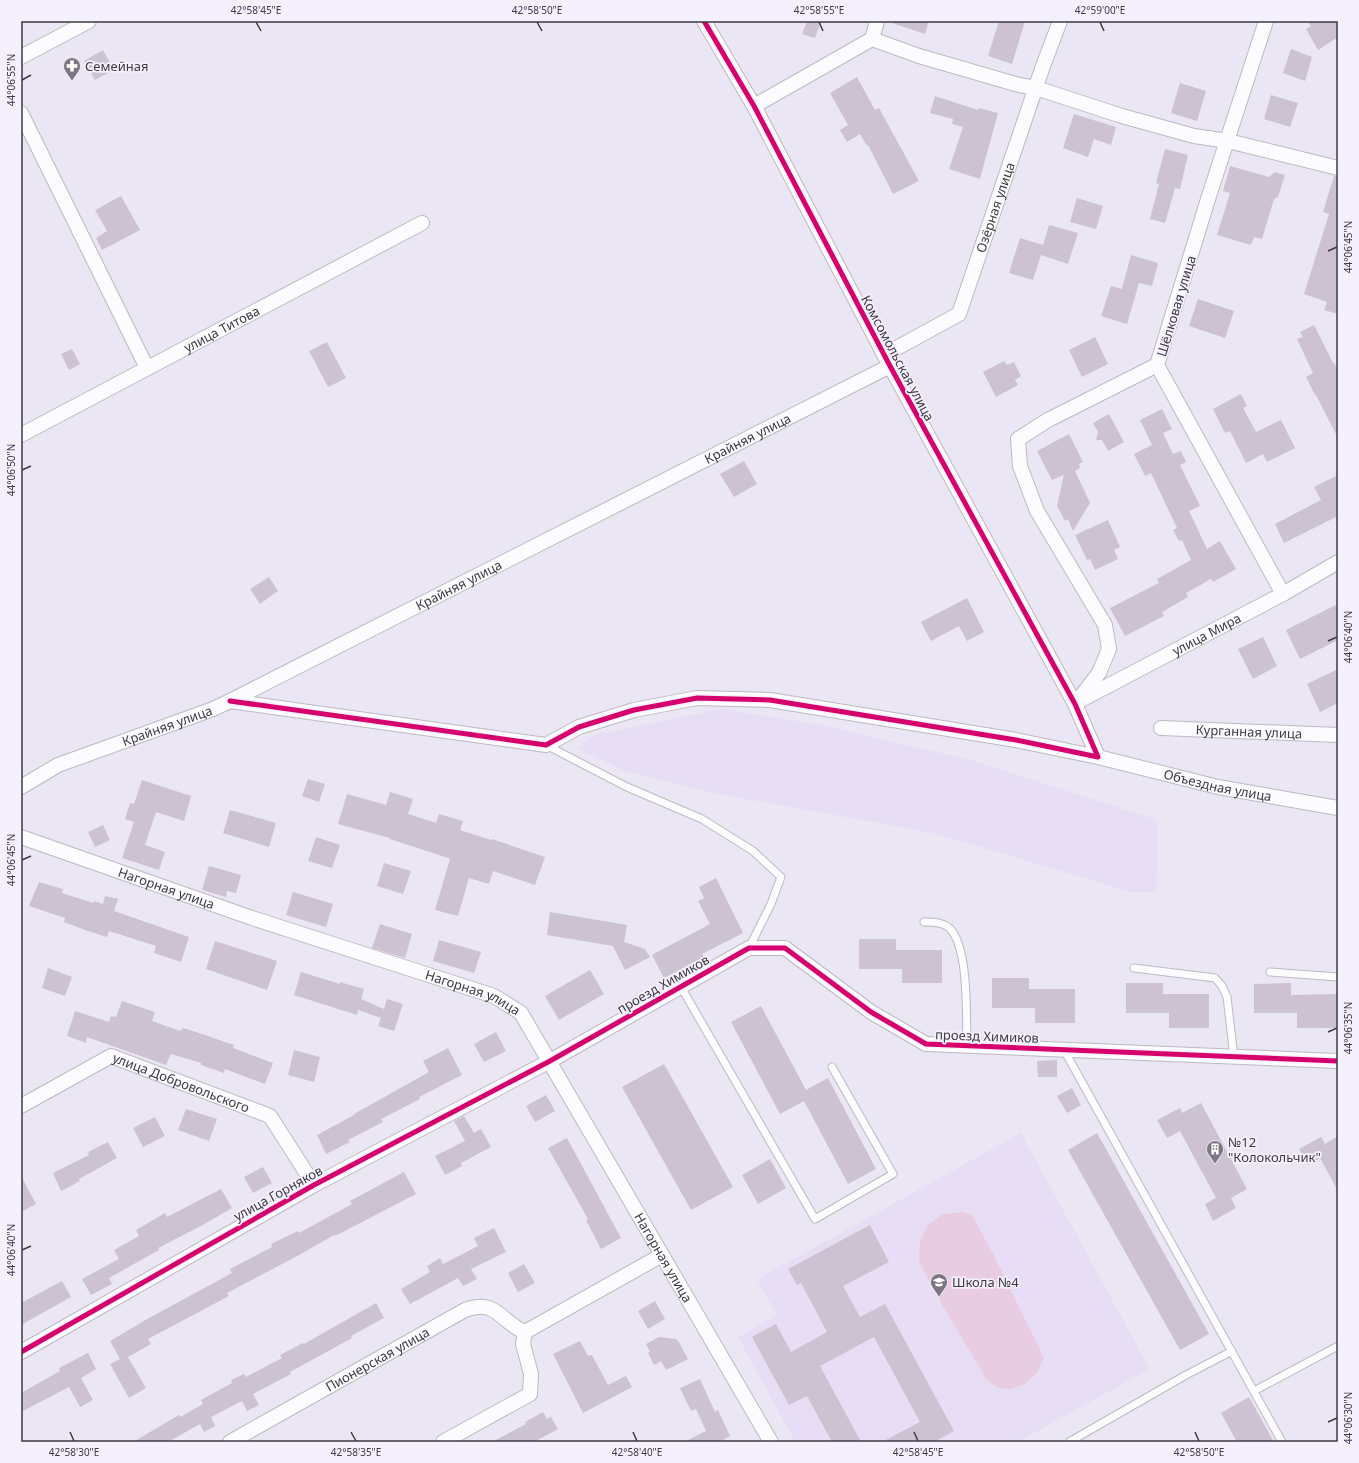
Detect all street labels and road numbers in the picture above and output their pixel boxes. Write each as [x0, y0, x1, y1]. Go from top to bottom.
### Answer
street label: Озёрная улица [971, 160, 1019, 255]
street label: Шёлковая улица [1152, 253, 1200, 359]
street label: Комсомольская улица [857, 292, 939, 424]
street label: улица Титова [181, 301, 263, 356]
street label: Крайняя улица [701, 409, 794, 468]
street label: Крайняя улица [412, 556, 505, 614]
street label: улица Мира [1169, 609, 1244, 660]
street label: Крайняя улица [119, 701, 215, 750]
street label: Курганная улица [1195, 720, 1302, 743]
street label: Объездная улица [1162, 765, 1273, 805]
street label: Нагорная улица [116, 863, 217, 913]
street label: проезд Химиков [614, 950, 712, 1018]
street label: Нагорная улица [423, 965, 524, 1019]
street label: проезд Химиков [935, 1025, 1039, 1047]
street label: улица Добровольского [110, 1049, 252, 1117]
street label: улица Горняков [230, 1161, 326, 1225]
street label: Нагорная улица [630, 1209, 697, 1306]
street label: Пионерская улица [322, 1323, 433, 1396]

